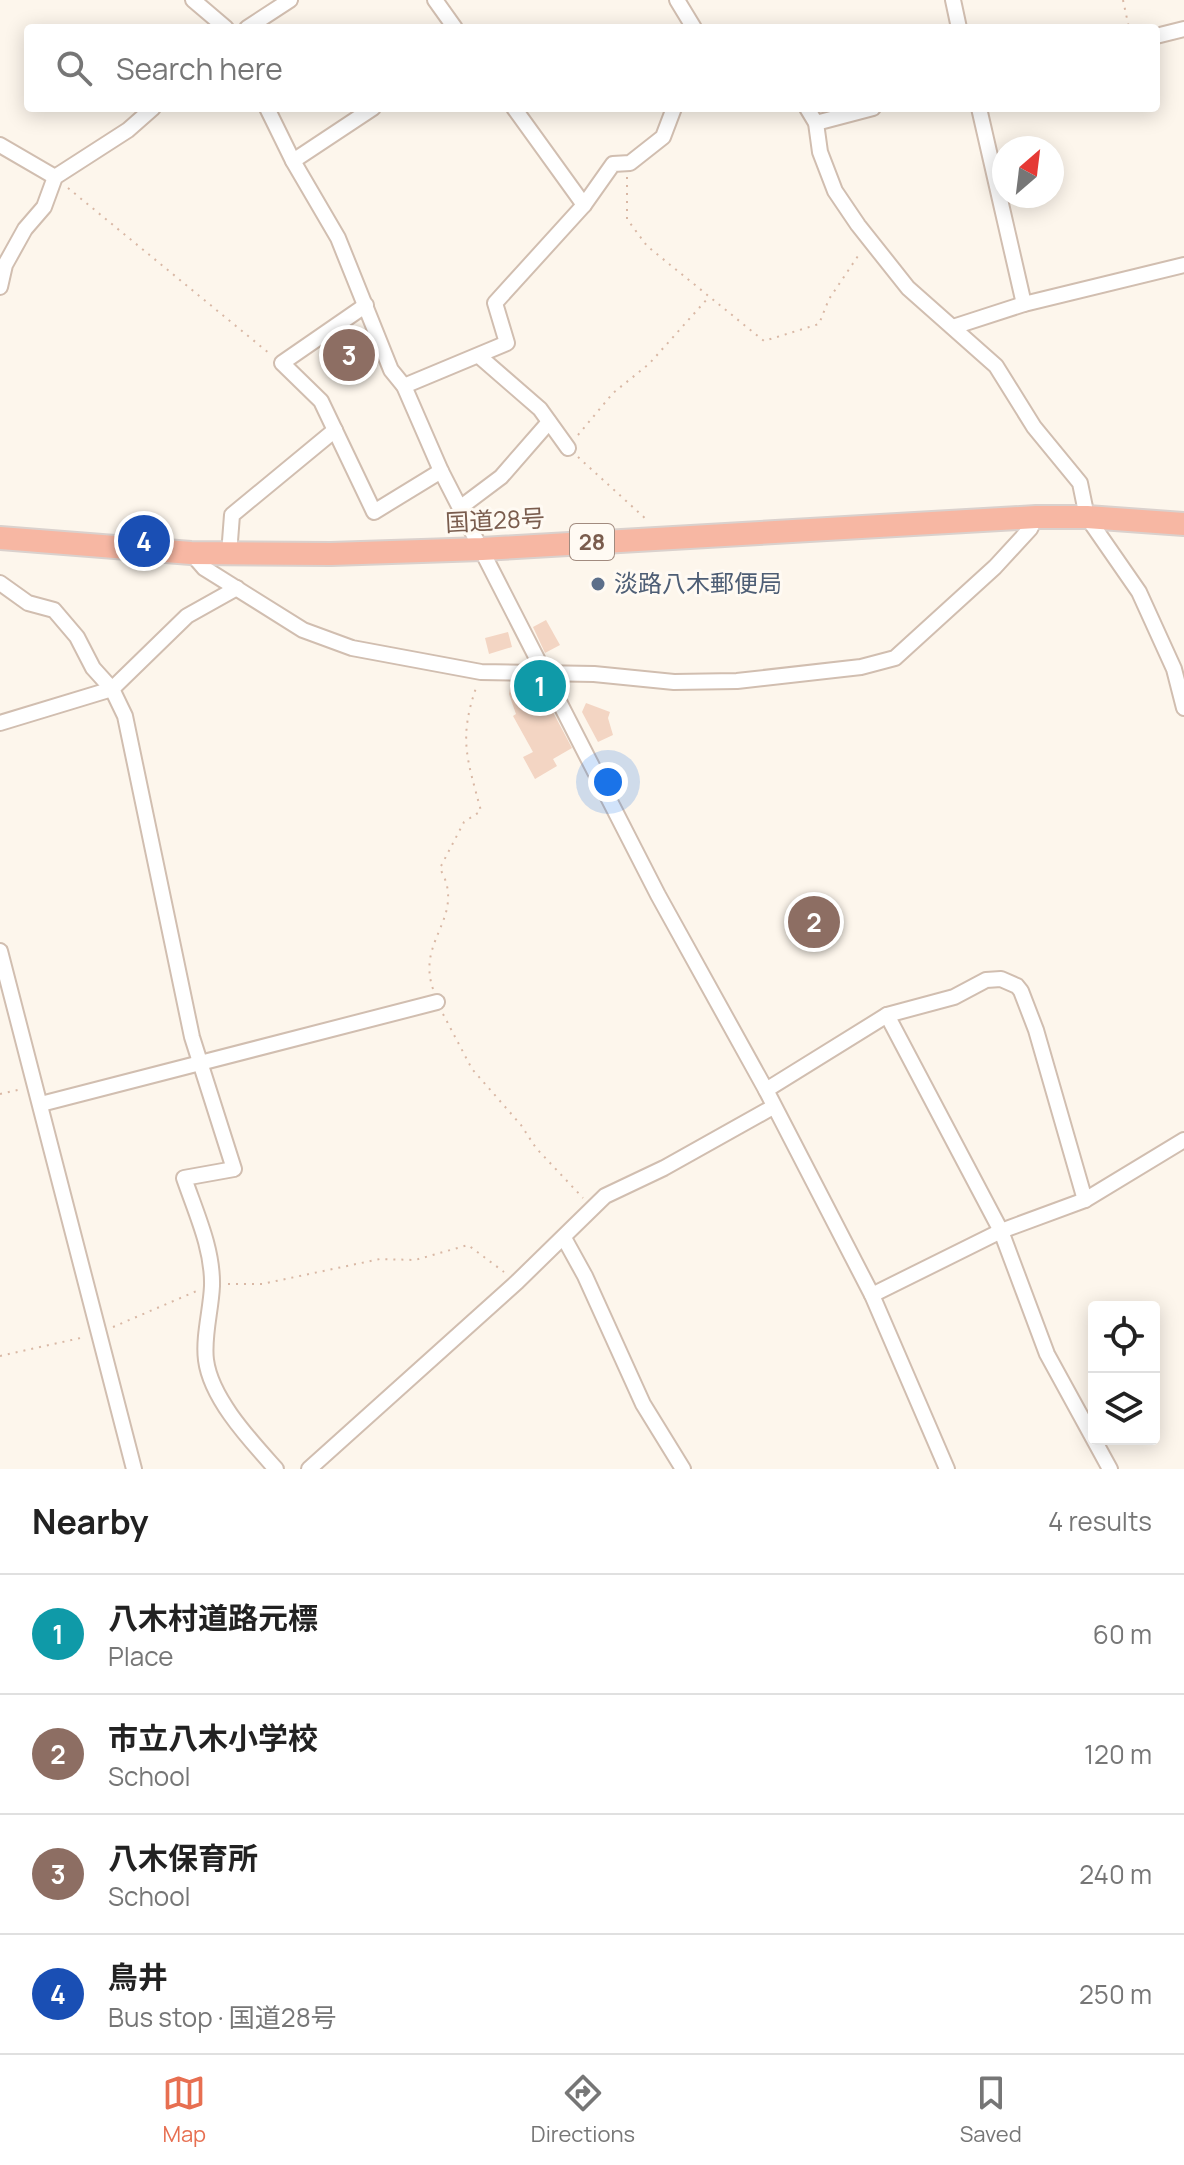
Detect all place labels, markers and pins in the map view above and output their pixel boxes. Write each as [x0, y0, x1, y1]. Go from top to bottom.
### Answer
pin: 3 [323, 325, 375, 385]
pin: 4 [118, 511, 170, 571]
place label: 淡路八木郵便局 [614, 566, 782, 599]
marker: 淡路八木郵便局 [589, 575, 607, 593]
pin: 1 [514, 656, 566, 716]
pin: 2 [788, 892, 840, 952]

